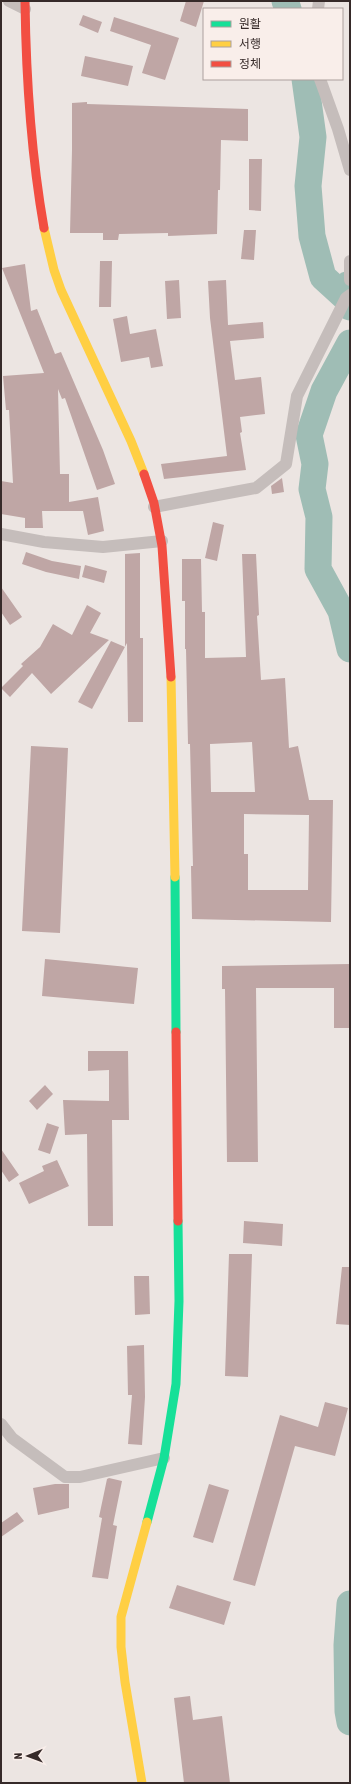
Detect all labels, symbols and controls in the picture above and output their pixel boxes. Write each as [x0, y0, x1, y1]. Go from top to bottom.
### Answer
legend [203, 8, 343, 80]
text: 원활 [239, 17, 261, 31]
text: 서행 [239, 37, 261, 51]
text: 정체 [239, 57, 261, 71]
north arrow [8, 1736, 48, 1776]
text: N [12, 1753, 24, 1760]

